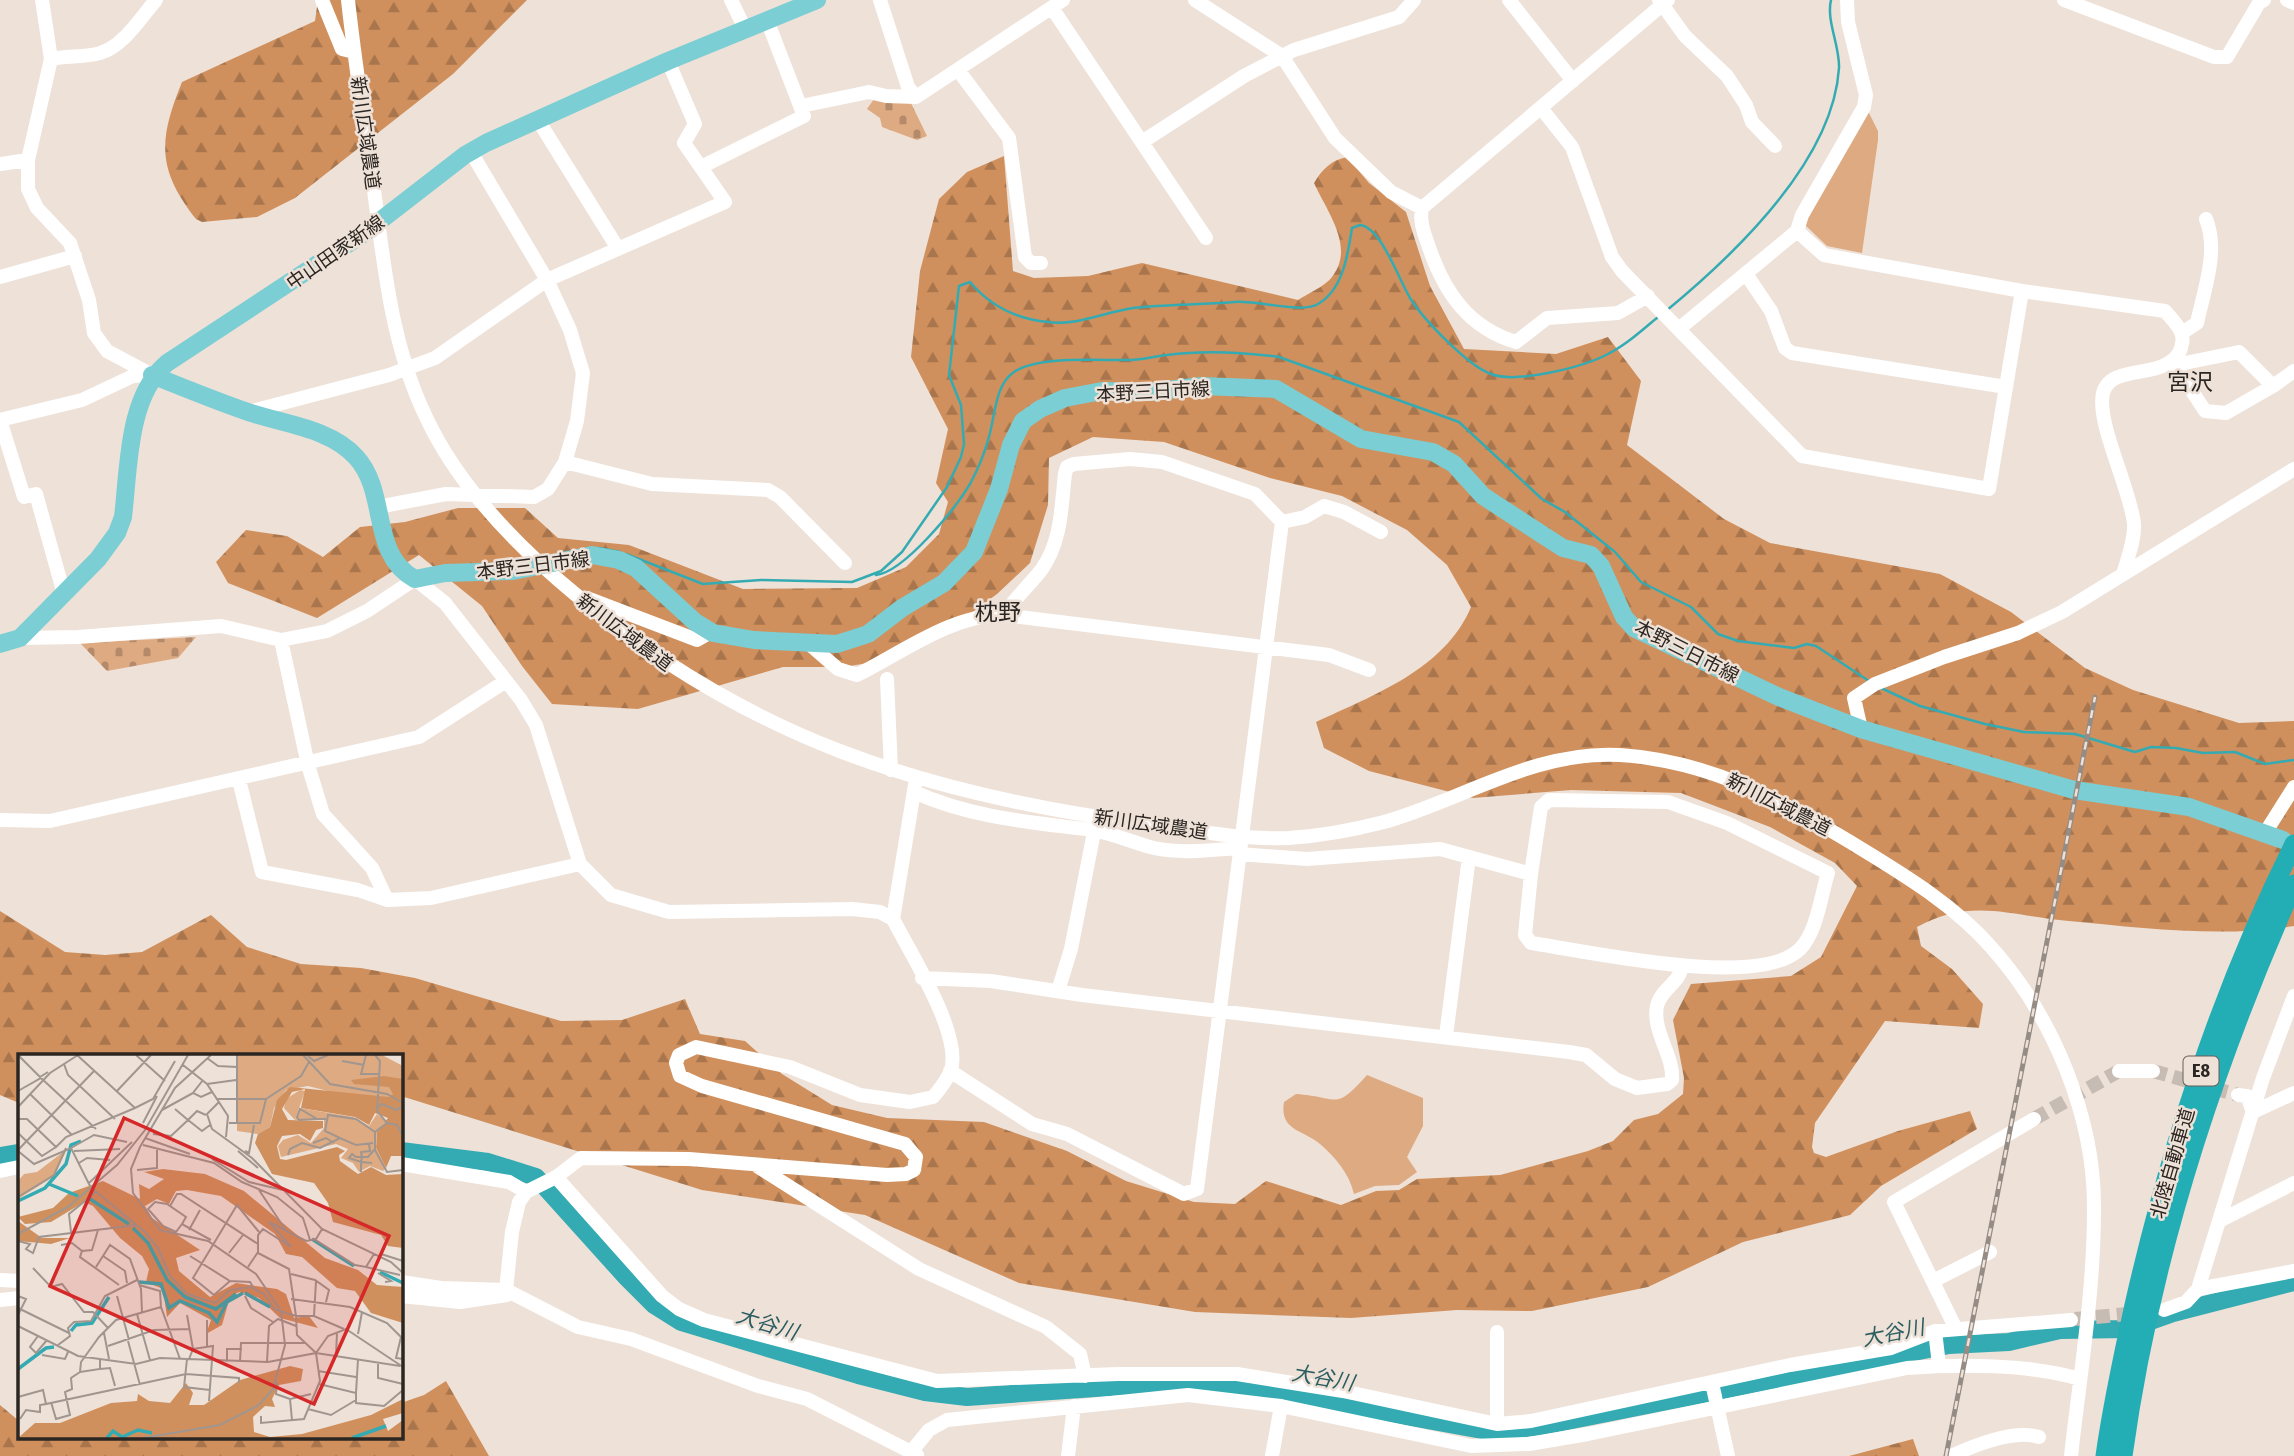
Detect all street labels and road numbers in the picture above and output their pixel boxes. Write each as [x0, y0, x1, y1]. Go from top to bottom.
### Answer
street label: 新川広域農道 [346, 75, 385, 191]
street label: 中山田家新線 [282, 210, 389, 295]
street label: 本野三日市線 [1095, 377, 1211, 406]
street label: 本野三日市線 [475, 547, 591, 584]
street label: 新川広域農道 [572, 589, 677, 676]
street label: 本野三日市線 [1631, 615, 1743, 688]
street label: 新川広域農道 [1723, 768, 1835, 841]
street label: 新川広域農道 [1093, 805, 1209, 844]
road number: E8 [2184, 1056, 2218, 1086]
street label: 北陸自動車道 [2146, 1105, 2199, 1221]

